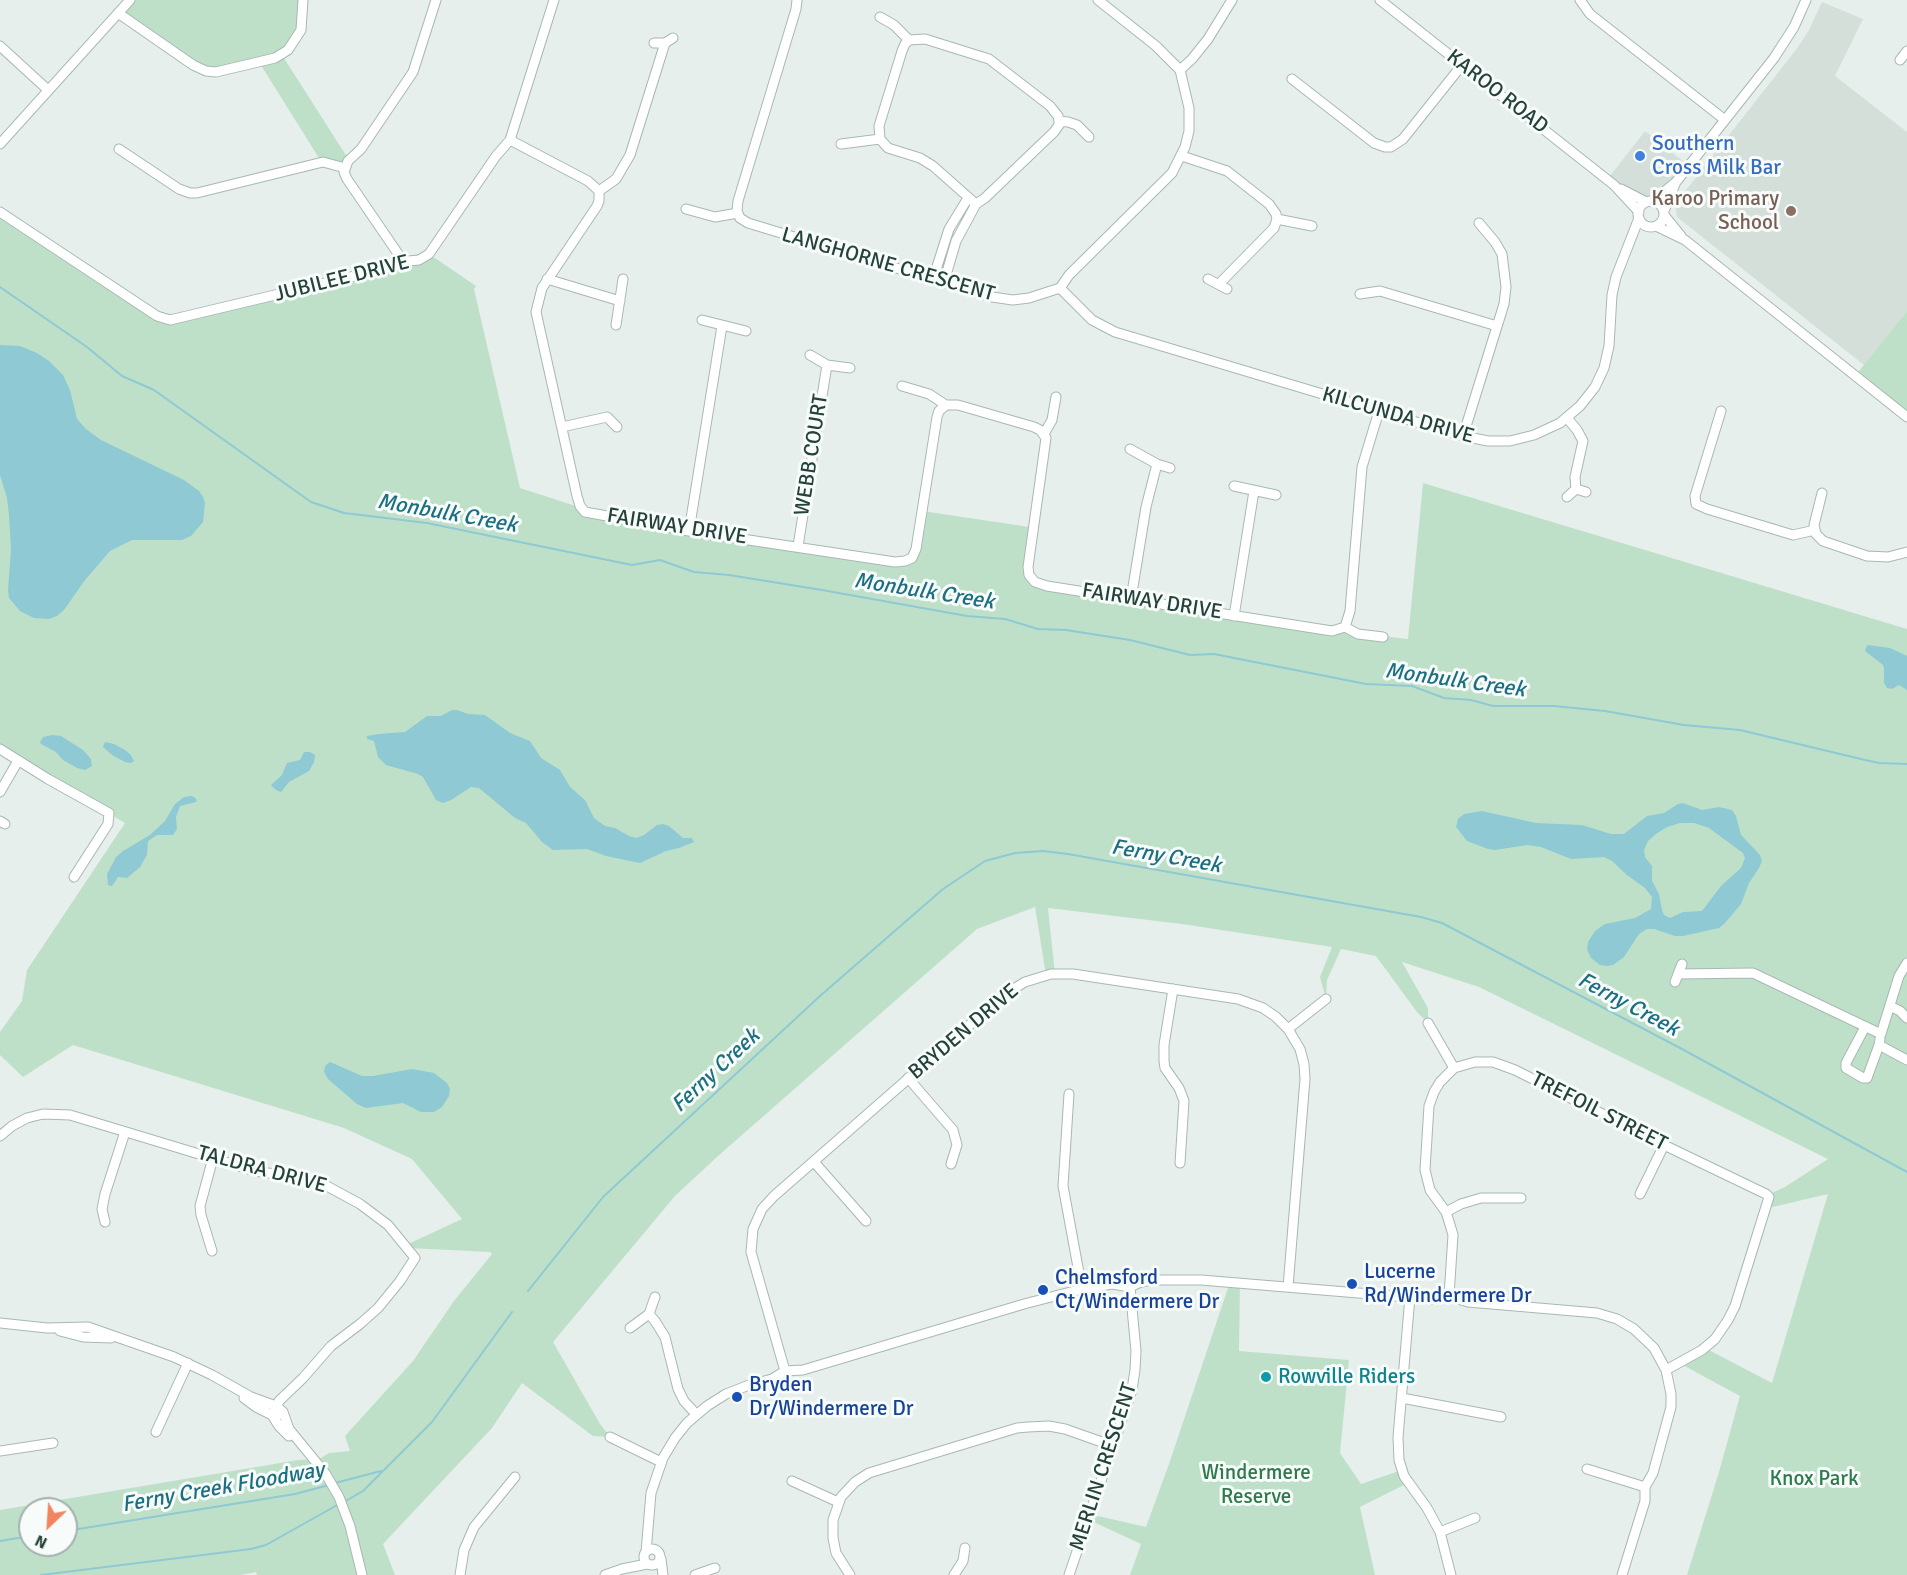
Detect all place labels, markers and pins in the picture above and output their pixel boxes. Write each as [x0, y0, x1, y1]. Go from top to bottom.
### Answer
place label: Southern Cross Milk Bar [1652, 131, 1781, 181]
marker: Southern Cross Milk Bar [1633, 149, 1647, 163]
place label: Karoo Primary School [1651, 186, 1779, 236]
marker: Karoo Primary School [1784, 204, 1798, 218]
place label: Lucerne Rd/Windermere Dr [1364, 1259, 1532, 1309]
place label: Chelmsford Ct/Windermere Dr [1055, 1265, 1219, 1315]
marker: Lucerne Rd/Windermere Dr [1345, 1277, 1359, 1291]
marker: Chelmsford Ct/Windermere Dr [1036, 1283, 1050, 1297]
place label: Rowville Riders [1278, 1364, 1415, 1390]
marker: Rowville Riders [1259, 1370, 1273, 1384]
place label: Bryden Dr/Windermere Dr [749, 1372, 914, 1422]
marker: Bryden Dr/Windermere Dr [730, 1390, 744, 1404]

